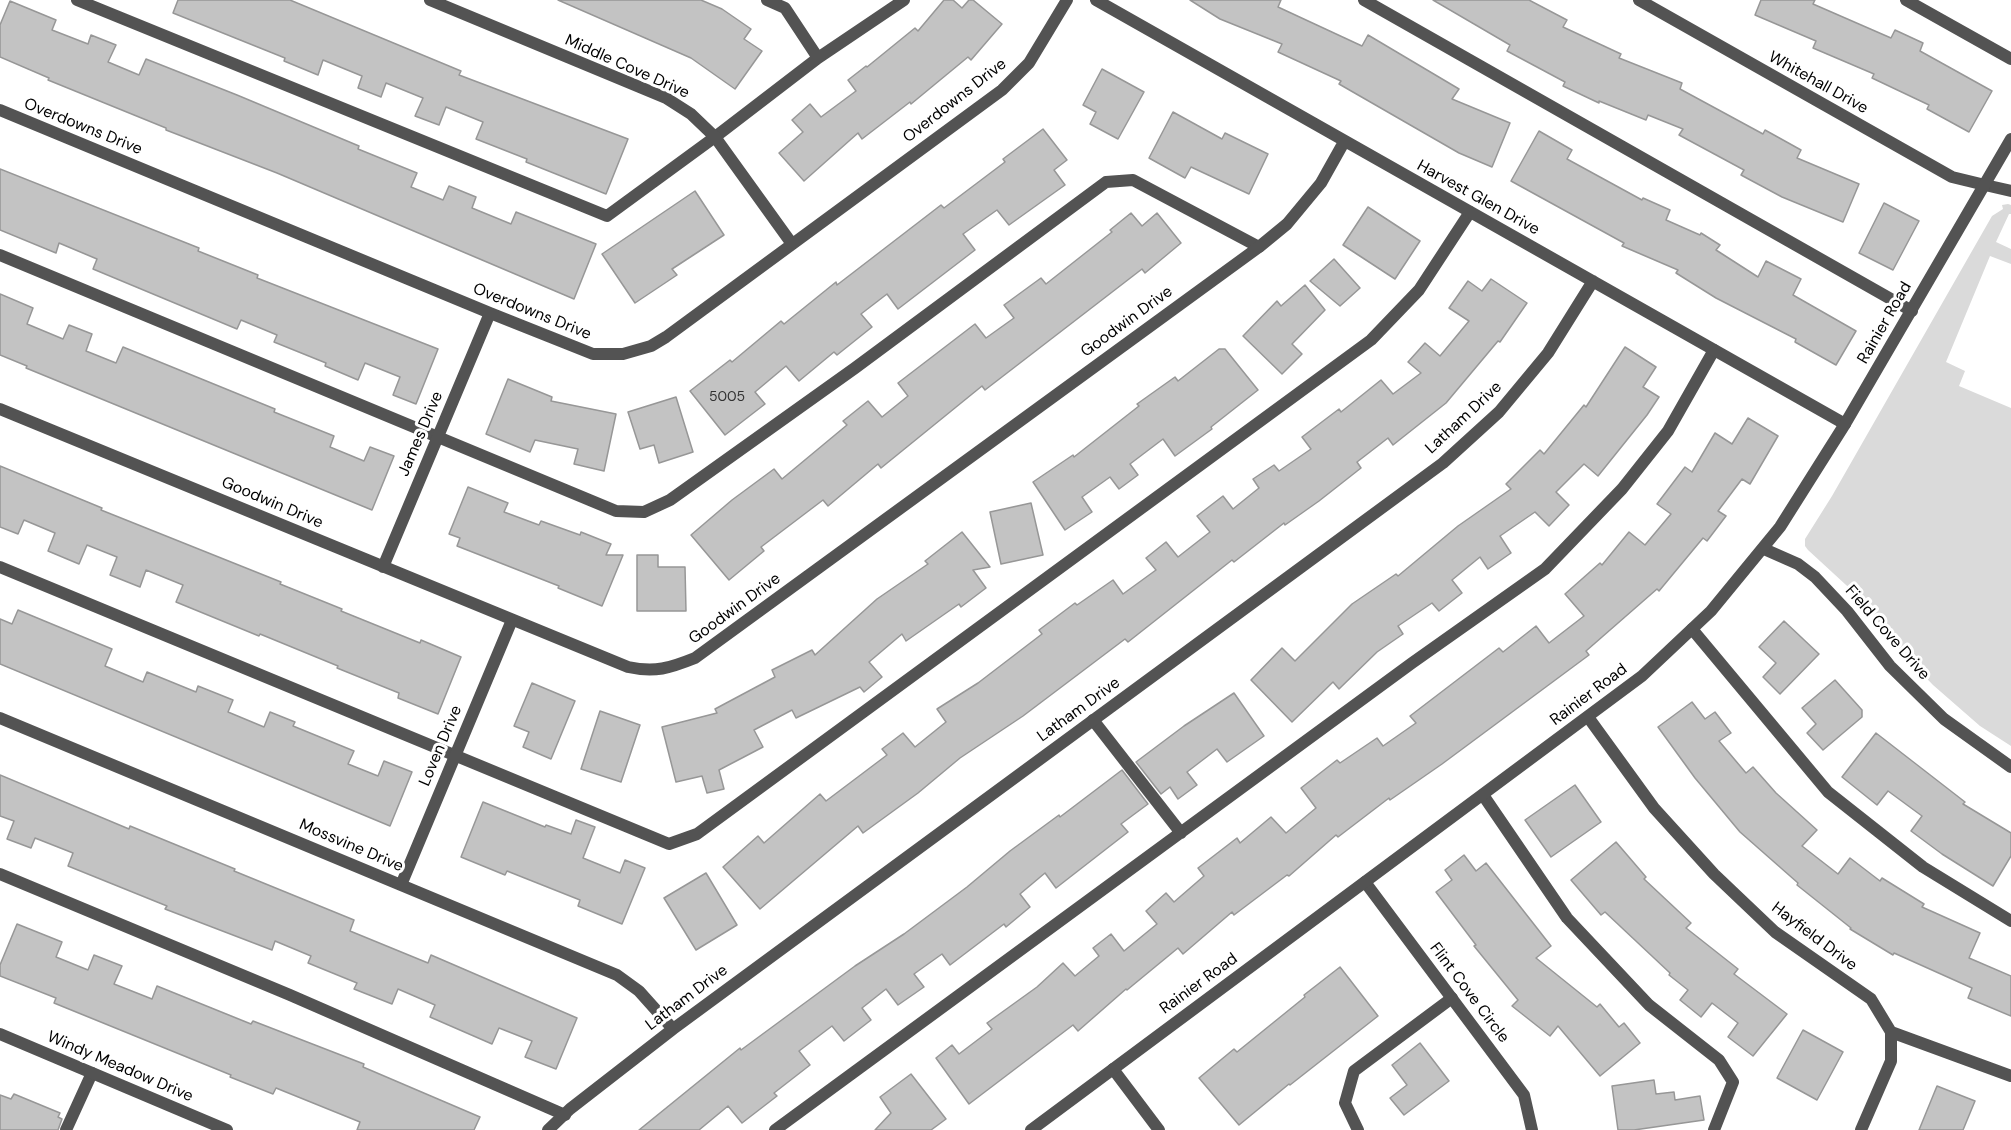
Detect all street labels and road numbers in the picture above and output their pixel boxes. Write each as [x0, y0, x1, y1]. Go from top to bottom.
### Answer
street label: Middle Cove Drive [562, 31, 692, 103]
street label: Whitehall Drive [1765, 48, 1871, 118]
street label: Overdowns Drive [899, 55, 1011, 147]
street label: Overdowns Drive [21, 95, 145, 159]
street label: Harvest Glen Drive [1413, 156, 1543, 240]
street label: Rainier Road [1854, 279, 1916, 367]
street label: Overdowns Drive [470, 280, 594, 344]
street label: Goodwin Drive [1077, 282, 1177, 362]
street label: Latham Drive [1422, 378, 1506, 458]
street label: James Drive [395, 389, 447, 479]
street label: Goodwin Drive [218, 473, 326, 533]
street label: Goodwin Drive [685, 569, 785, 649]
street label: Field Cove Drive [1841, 582, 1933, 684]
street label: Rainier Road [1547, 660, 1631, 730]
street label: Latham Drive [1034, 674, 1124, 746]
street label: Loven Drive [415, 703, 467, 789]
street label: Mossvine Drive [296, 815, 406, 877]
street label: Hayfield Drive [1767, 899, 1861, 975]
street label: Flint Cove Circle [1425, 939, 1513, 1047]
street label: Rainier Road [1156, 949, 1242, 1019]
street label: Latham Drive [642, 961, 732, 1035]
street label: Windy Meadow Drive [44, 1028, 196, 1106]

